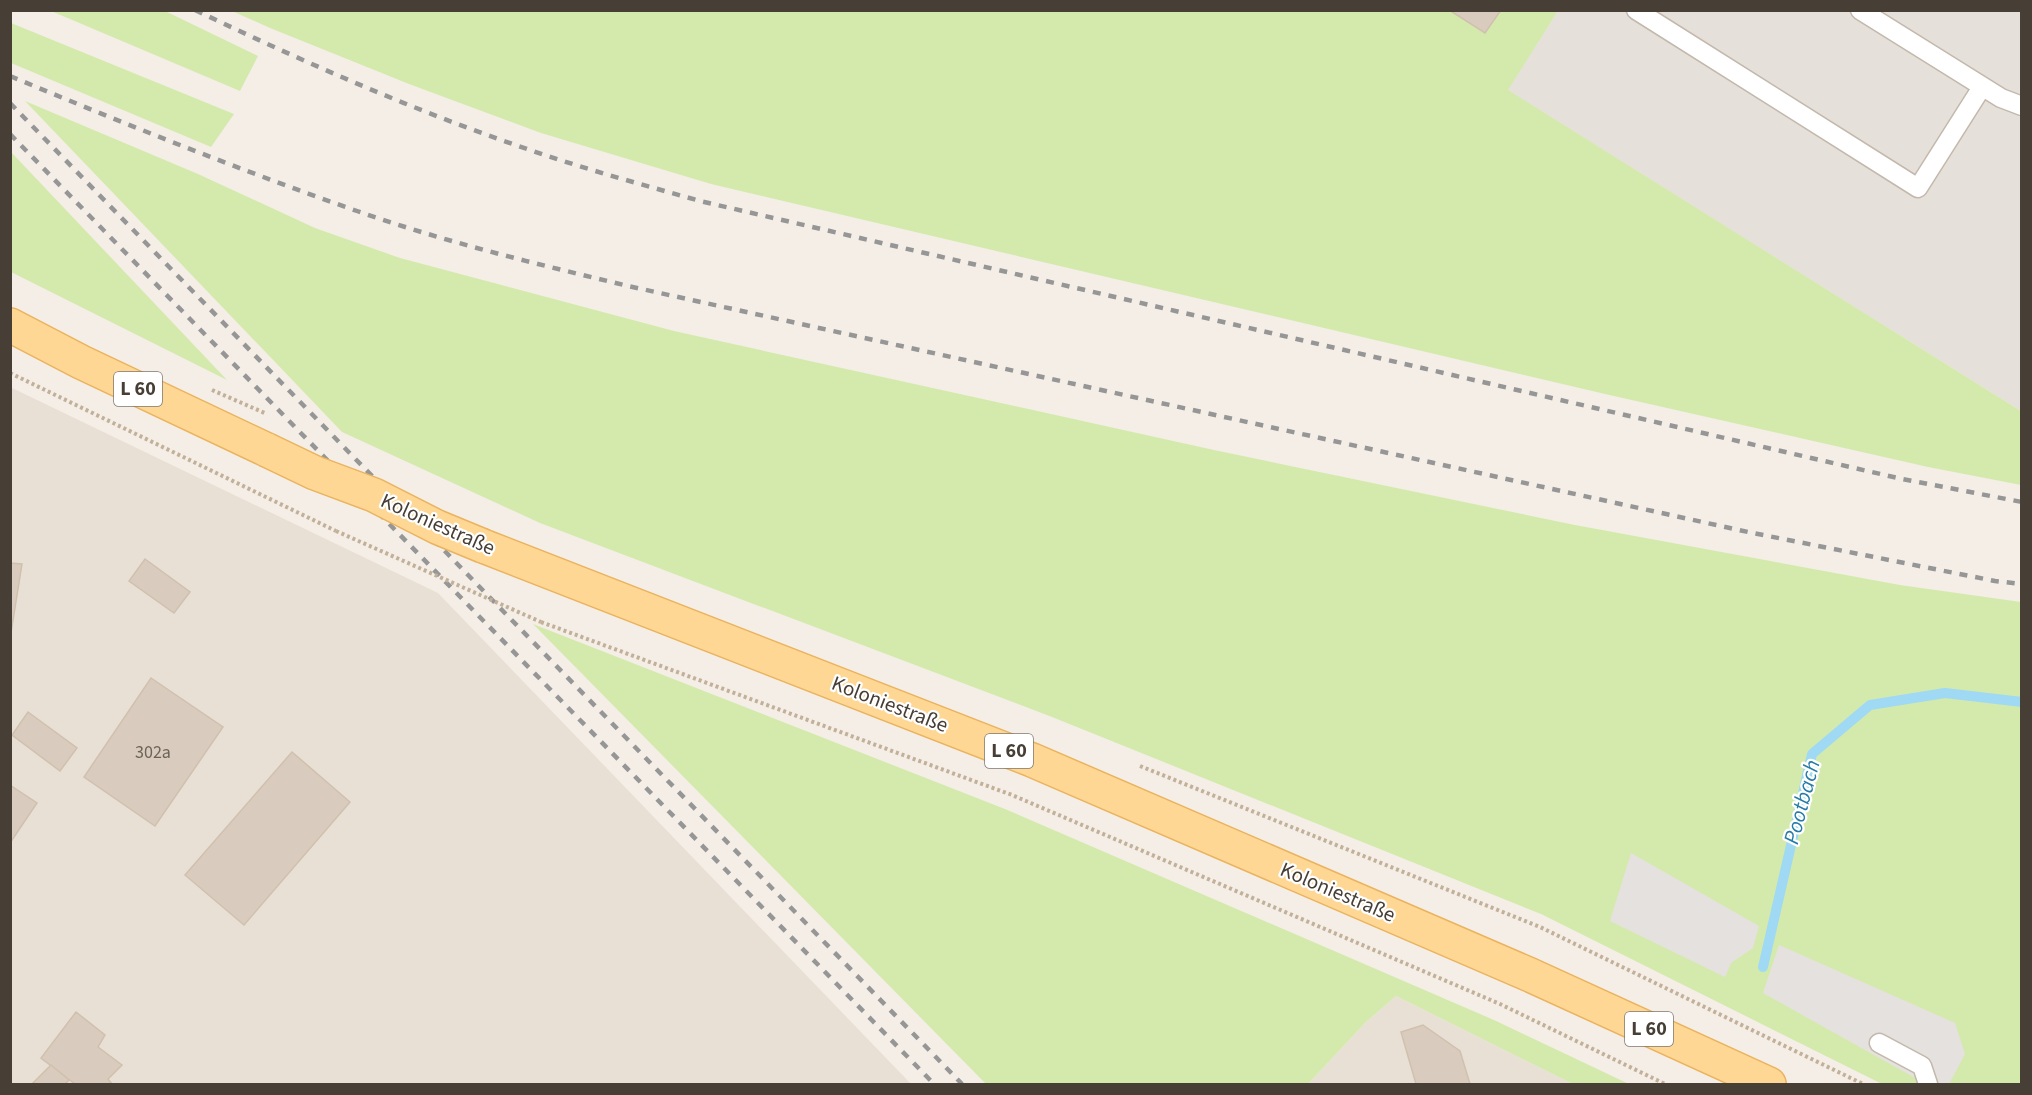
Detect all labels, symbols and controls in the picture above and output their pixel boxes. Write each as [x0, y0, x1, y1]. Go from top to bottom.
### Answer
road number: L 60 [114, 372, 162, 406]
street label: Koloniestraße [376, 485, 500, 563]
street label: Koloniestraße [827, 668, 953, 740]
road number: L 60 [985, 734, 1033, 768]
house number: 302a [135, 740, 171, 765]
water label: Pootbach [1775, 756, 1829, 848]
street label: Koloniestraße [1276, 854, 1400, 930]
road number: L 60 [1625, 1012, 1673, 1046]

